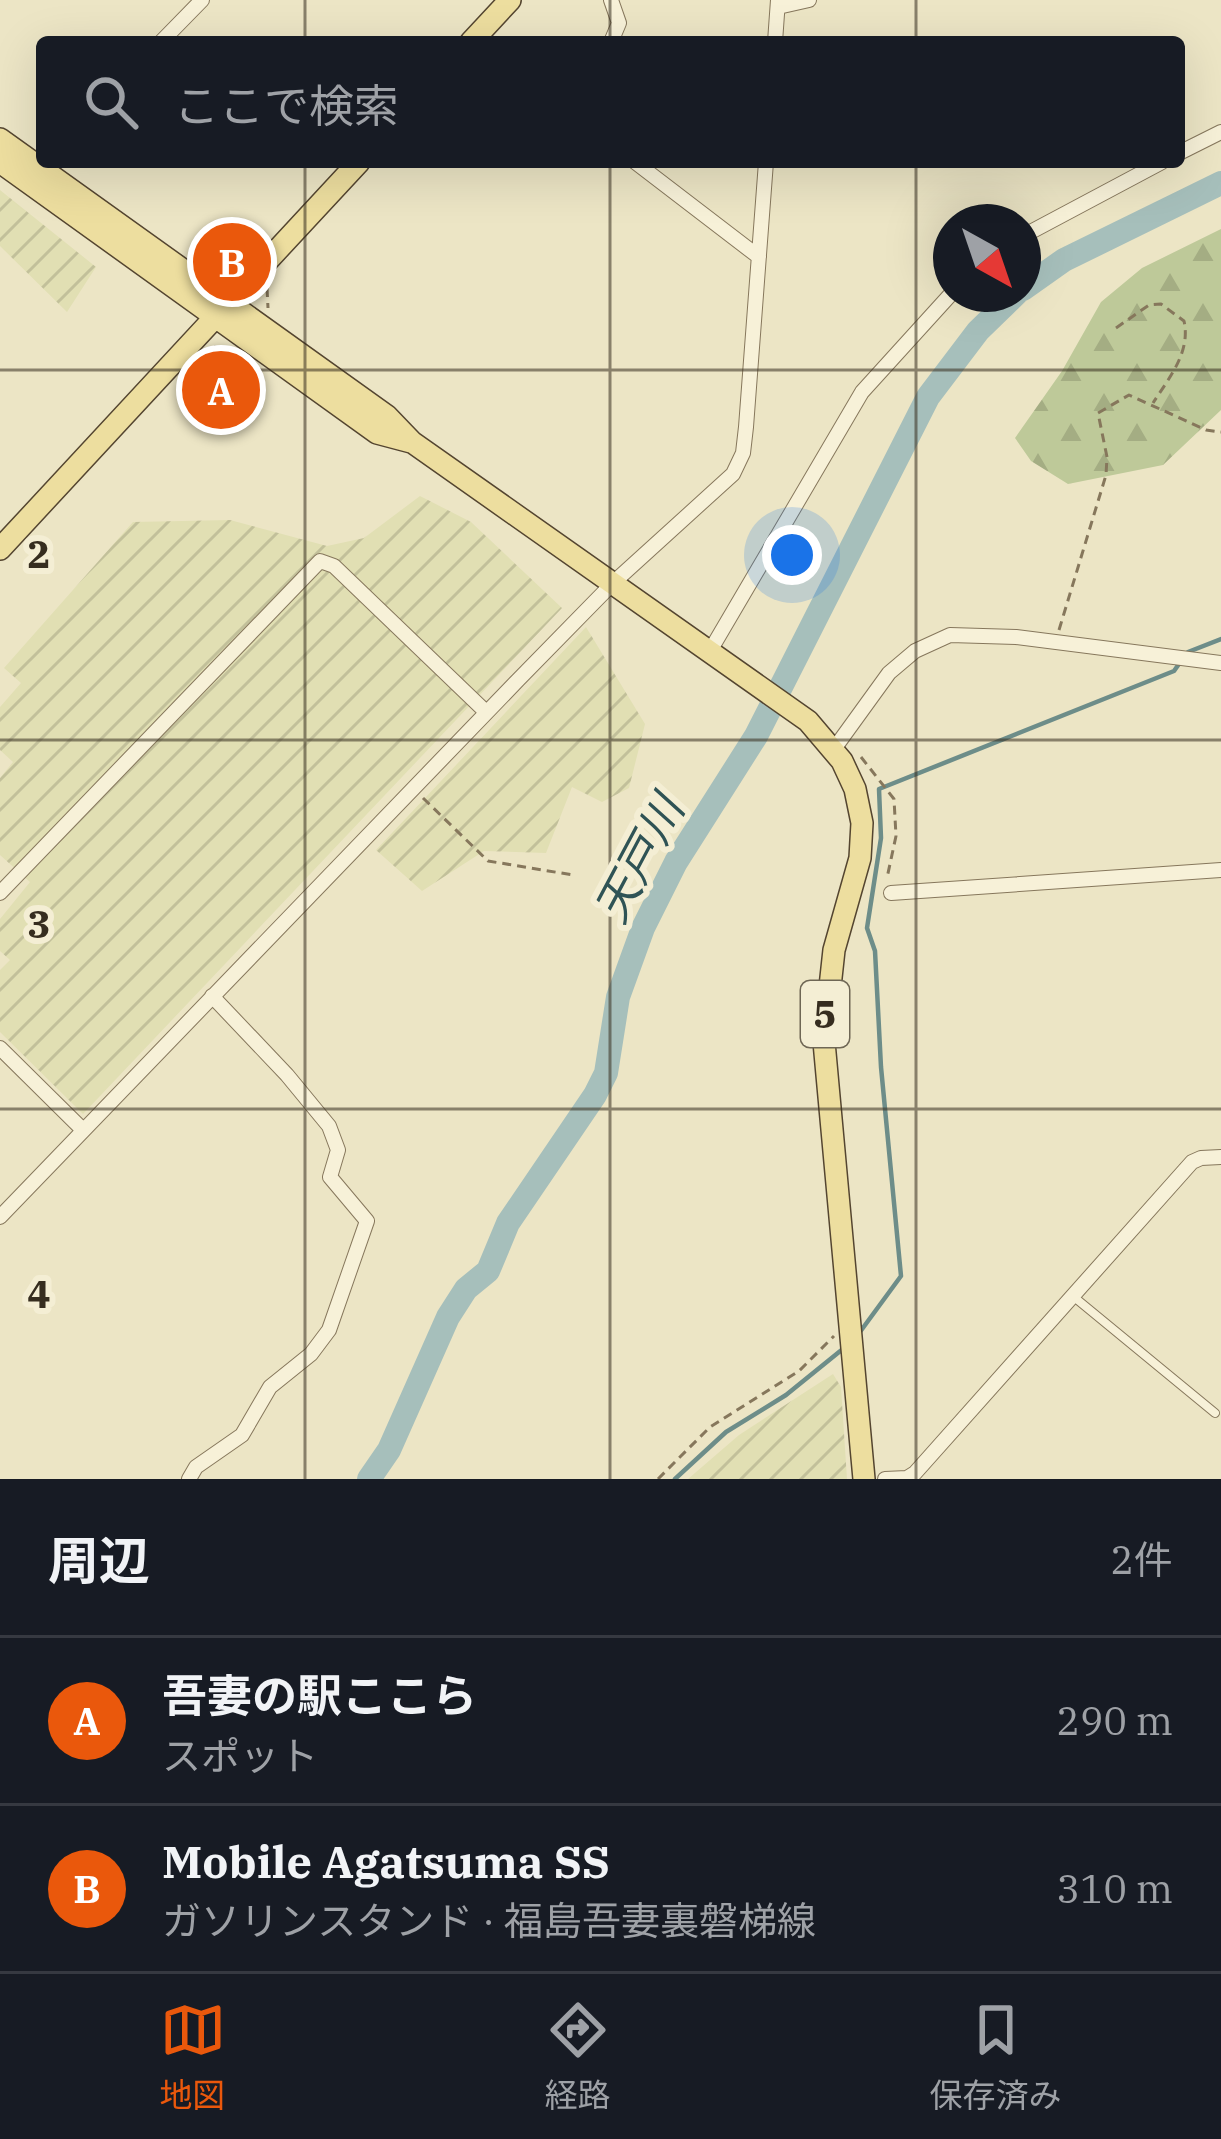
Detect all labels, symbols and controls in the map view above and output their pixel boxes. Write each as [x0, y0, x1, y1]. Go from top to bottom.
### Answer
search box [36, 36, 1185, 168]
icon: search [78, 69, 144, 135]
text: ここで検索 [174, 76, 399, 134]
north arrow [933, 204, 1041, 312]
pin: B [193, 217, 271, 307]
pin: A [182, 345, 260, 435]
your location [762, 525, 822, 585]
text: 2 [27, 528, 51, 579]
water label: 天戸川 [581, 782, 697, 932]
text: 3 [27, 898, 51, 949]
road number: 5 [801, 981, 849, 1047]
text: 4 [27, 1268, 51, 1319]
text: 周辺 [48, 1527, 150, 1593]
text: 2件 [1111, 1534, 1173, 1585]
text: 吾妻の駅ここら [162, 1666, 477, 1724]
text: A [73, 1695, 101, 1746]
text: 290 m [1057, 1695, 1173, 1746]
text: スポット [162, 1730, 318, 1781]
text: Mobile Agatsuma SS [162, 1832, 610, 1890]
text: B [73, 1863, 101, 1914]
text: 310 m [1057, 1863, 1173, 1914]
text: ガソリンスタンド · 福島吾妻裏磐梯線 [162, 1895, 816, 1946]
tab: 地図 [160, 1997, 226, 2117]
tab: 経路 [545, 1997, 611, 2117]
tab: 保存済み [930, 1997, 1062, 2117]

